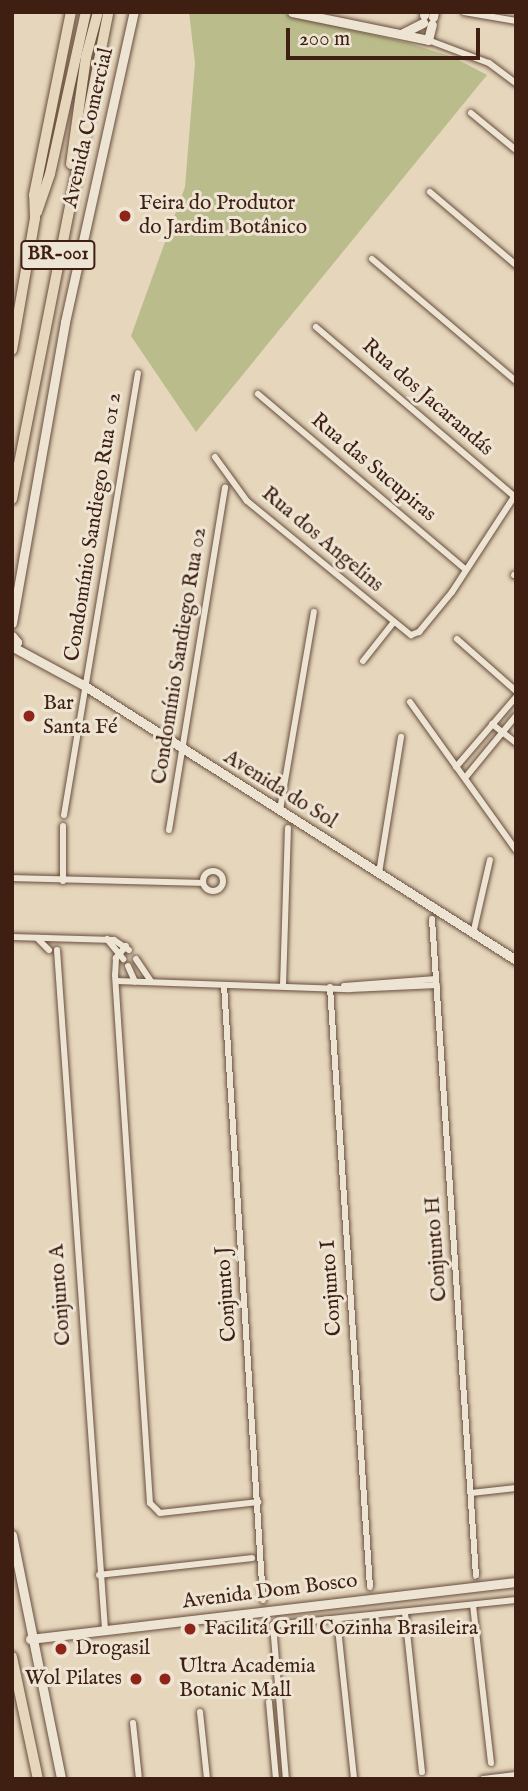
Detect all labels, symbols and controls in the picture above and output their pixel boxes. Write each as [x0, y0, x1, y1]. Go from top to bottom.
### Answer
scale bar [290, 14, 484, 58]
text: 200 m [299, 26, 350, 53]
street label: Avenida Comercial [58, 46, 120, 210]
place label: Feira do Produtor do Jardim Botânico [139, 191, 307, 241]
marker: Feira do Produtor do Jardim Botânico [117, 208, 133, 224]
road number: BR-001 [20, 240, 96, 270]
street label: Rua dos Jacarandás [356, 334, 498, 462]
street label: Condomínio Sandiego Rua 01 2 [60, 391, 128, 663]
street label: Rua das Sucupiras [305, 408, 441, 528]
street label: Rua dos Angelins [256, 482, 388, 598]
street label: Condomínio Sandiego Rua 02 [147, 526, 213, 786]
place label: Bar Santa Fé [43, 691, 118, 741]
marker: Bar Santa Fé [21, 708, 37, 724]
street label: Avenida do Sol [219, 745, 341, 835]
street label: Conjunto H [421, 1196, 453, 1302]
street label: Conjunto I [316, 1239, 348, 1337]
street label: Conjunto A [45, 1243, 77, 1347]
street label: Conjunto J [211, 1245, 243, 1343]
street label: Avenida Dom Bosco [181, 1569, 359, 1615]
place label: Facilitá Grill Cozinha Brasileira [204, 1616, 478, 1642]
marker: Facilitá Grill Cozinha Brasileira [182, 1621, 198, 1637]
place label: Drogasil [75, 1636, 150, 1662]
marker: Drogasil [53, 1641, 69, 1657]
place label: Ultra Academia Botanic Mall [179, 1654, 315, 1704]
place label: Wol Pilates [25, 1666, 122, 1692]
marker: Wol Pilates [128, 1671, 144, 1687]
marker: Ultra Academia Botanic Mall [157, 1671, 173, 1687]

